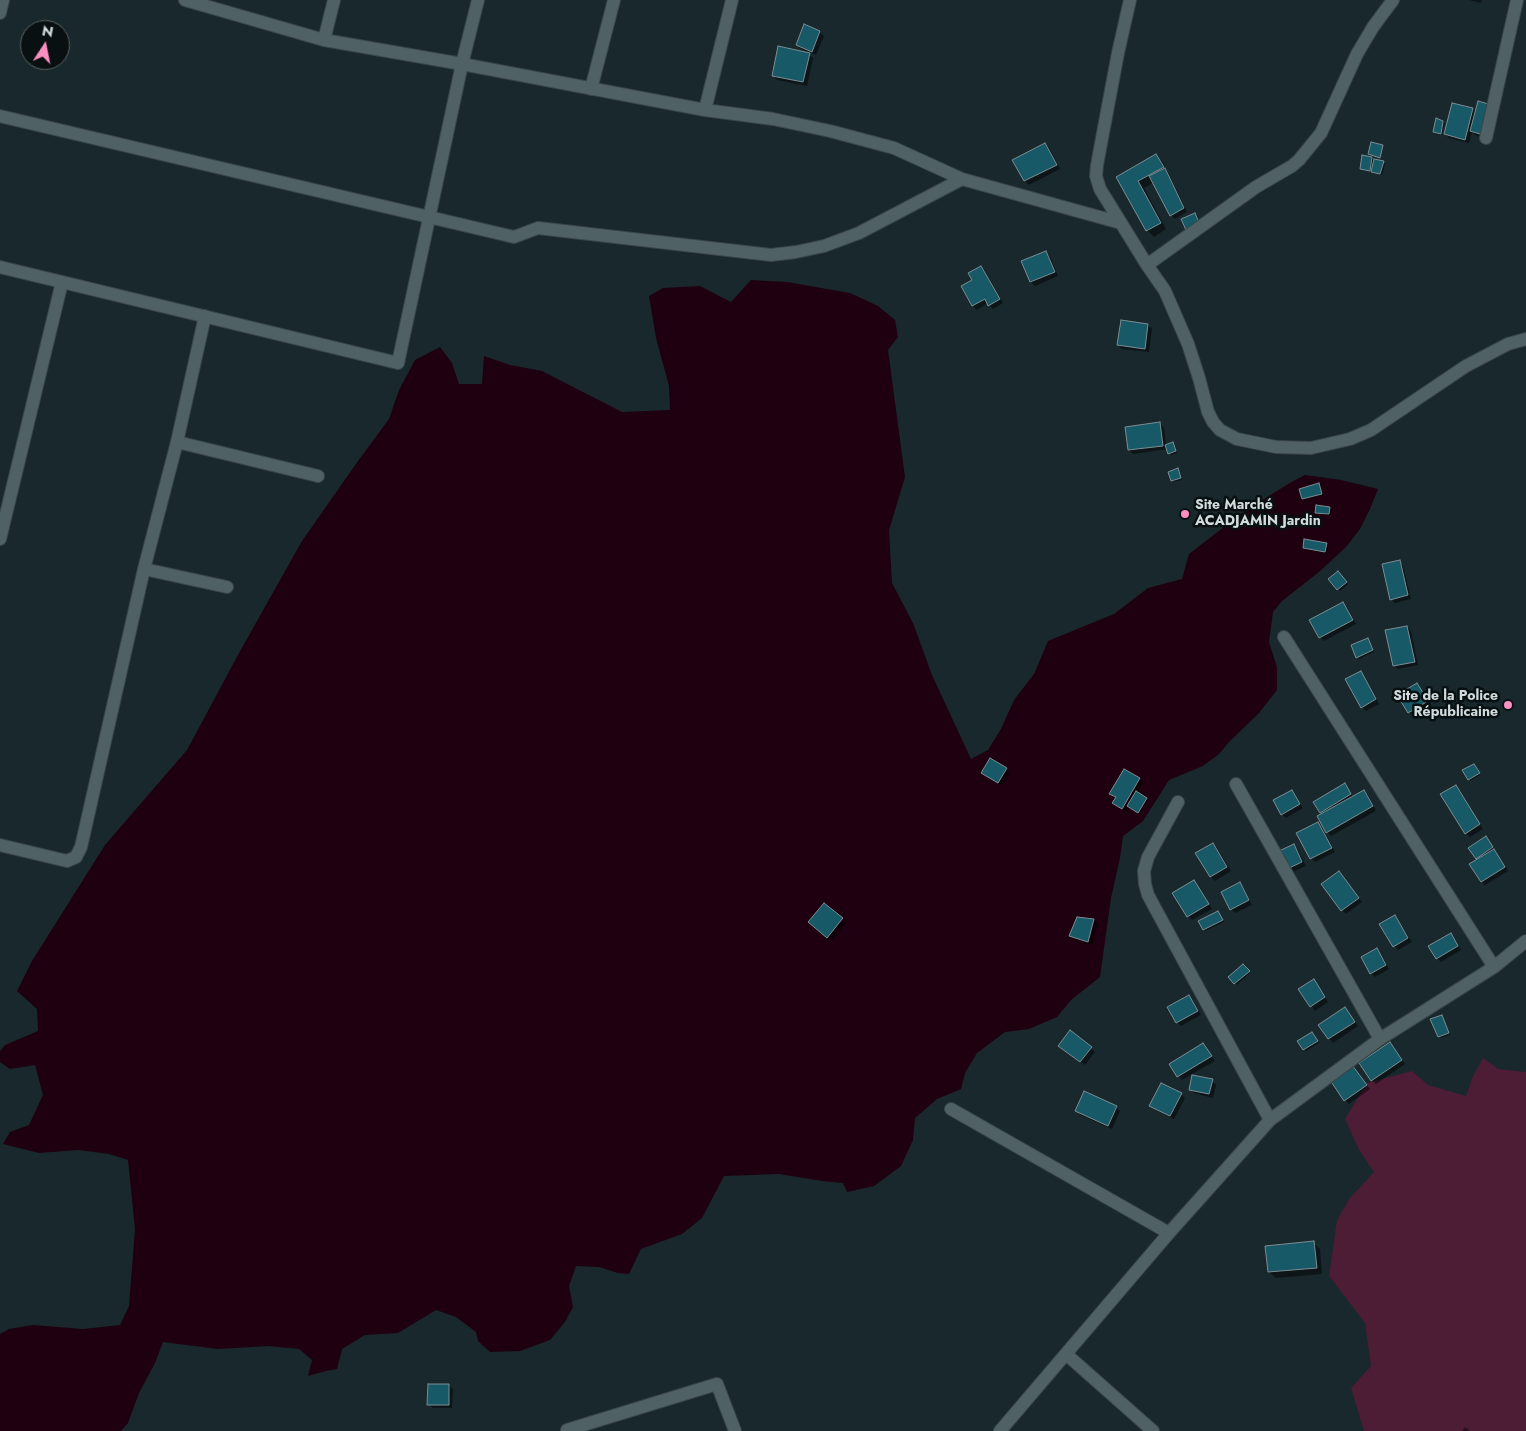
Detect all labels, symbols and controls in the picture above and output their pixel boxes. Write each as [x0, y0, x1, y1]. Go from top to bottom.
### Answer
north arrow [20, 20, 70, 70]
text: N [40, 20, 55, 42]
place label: Site Marché ACADJAMIN Jardin [1195, 498, 1321, 530]
marker: Site Marché ACADJAMIN Jardin [1179, 508, 1191, 520]
place label: Site de la Police Républicaine [1393, 689, 1498, 722]
marker: Site de la Police Républicaine [1502, 699, 1514, 711]

